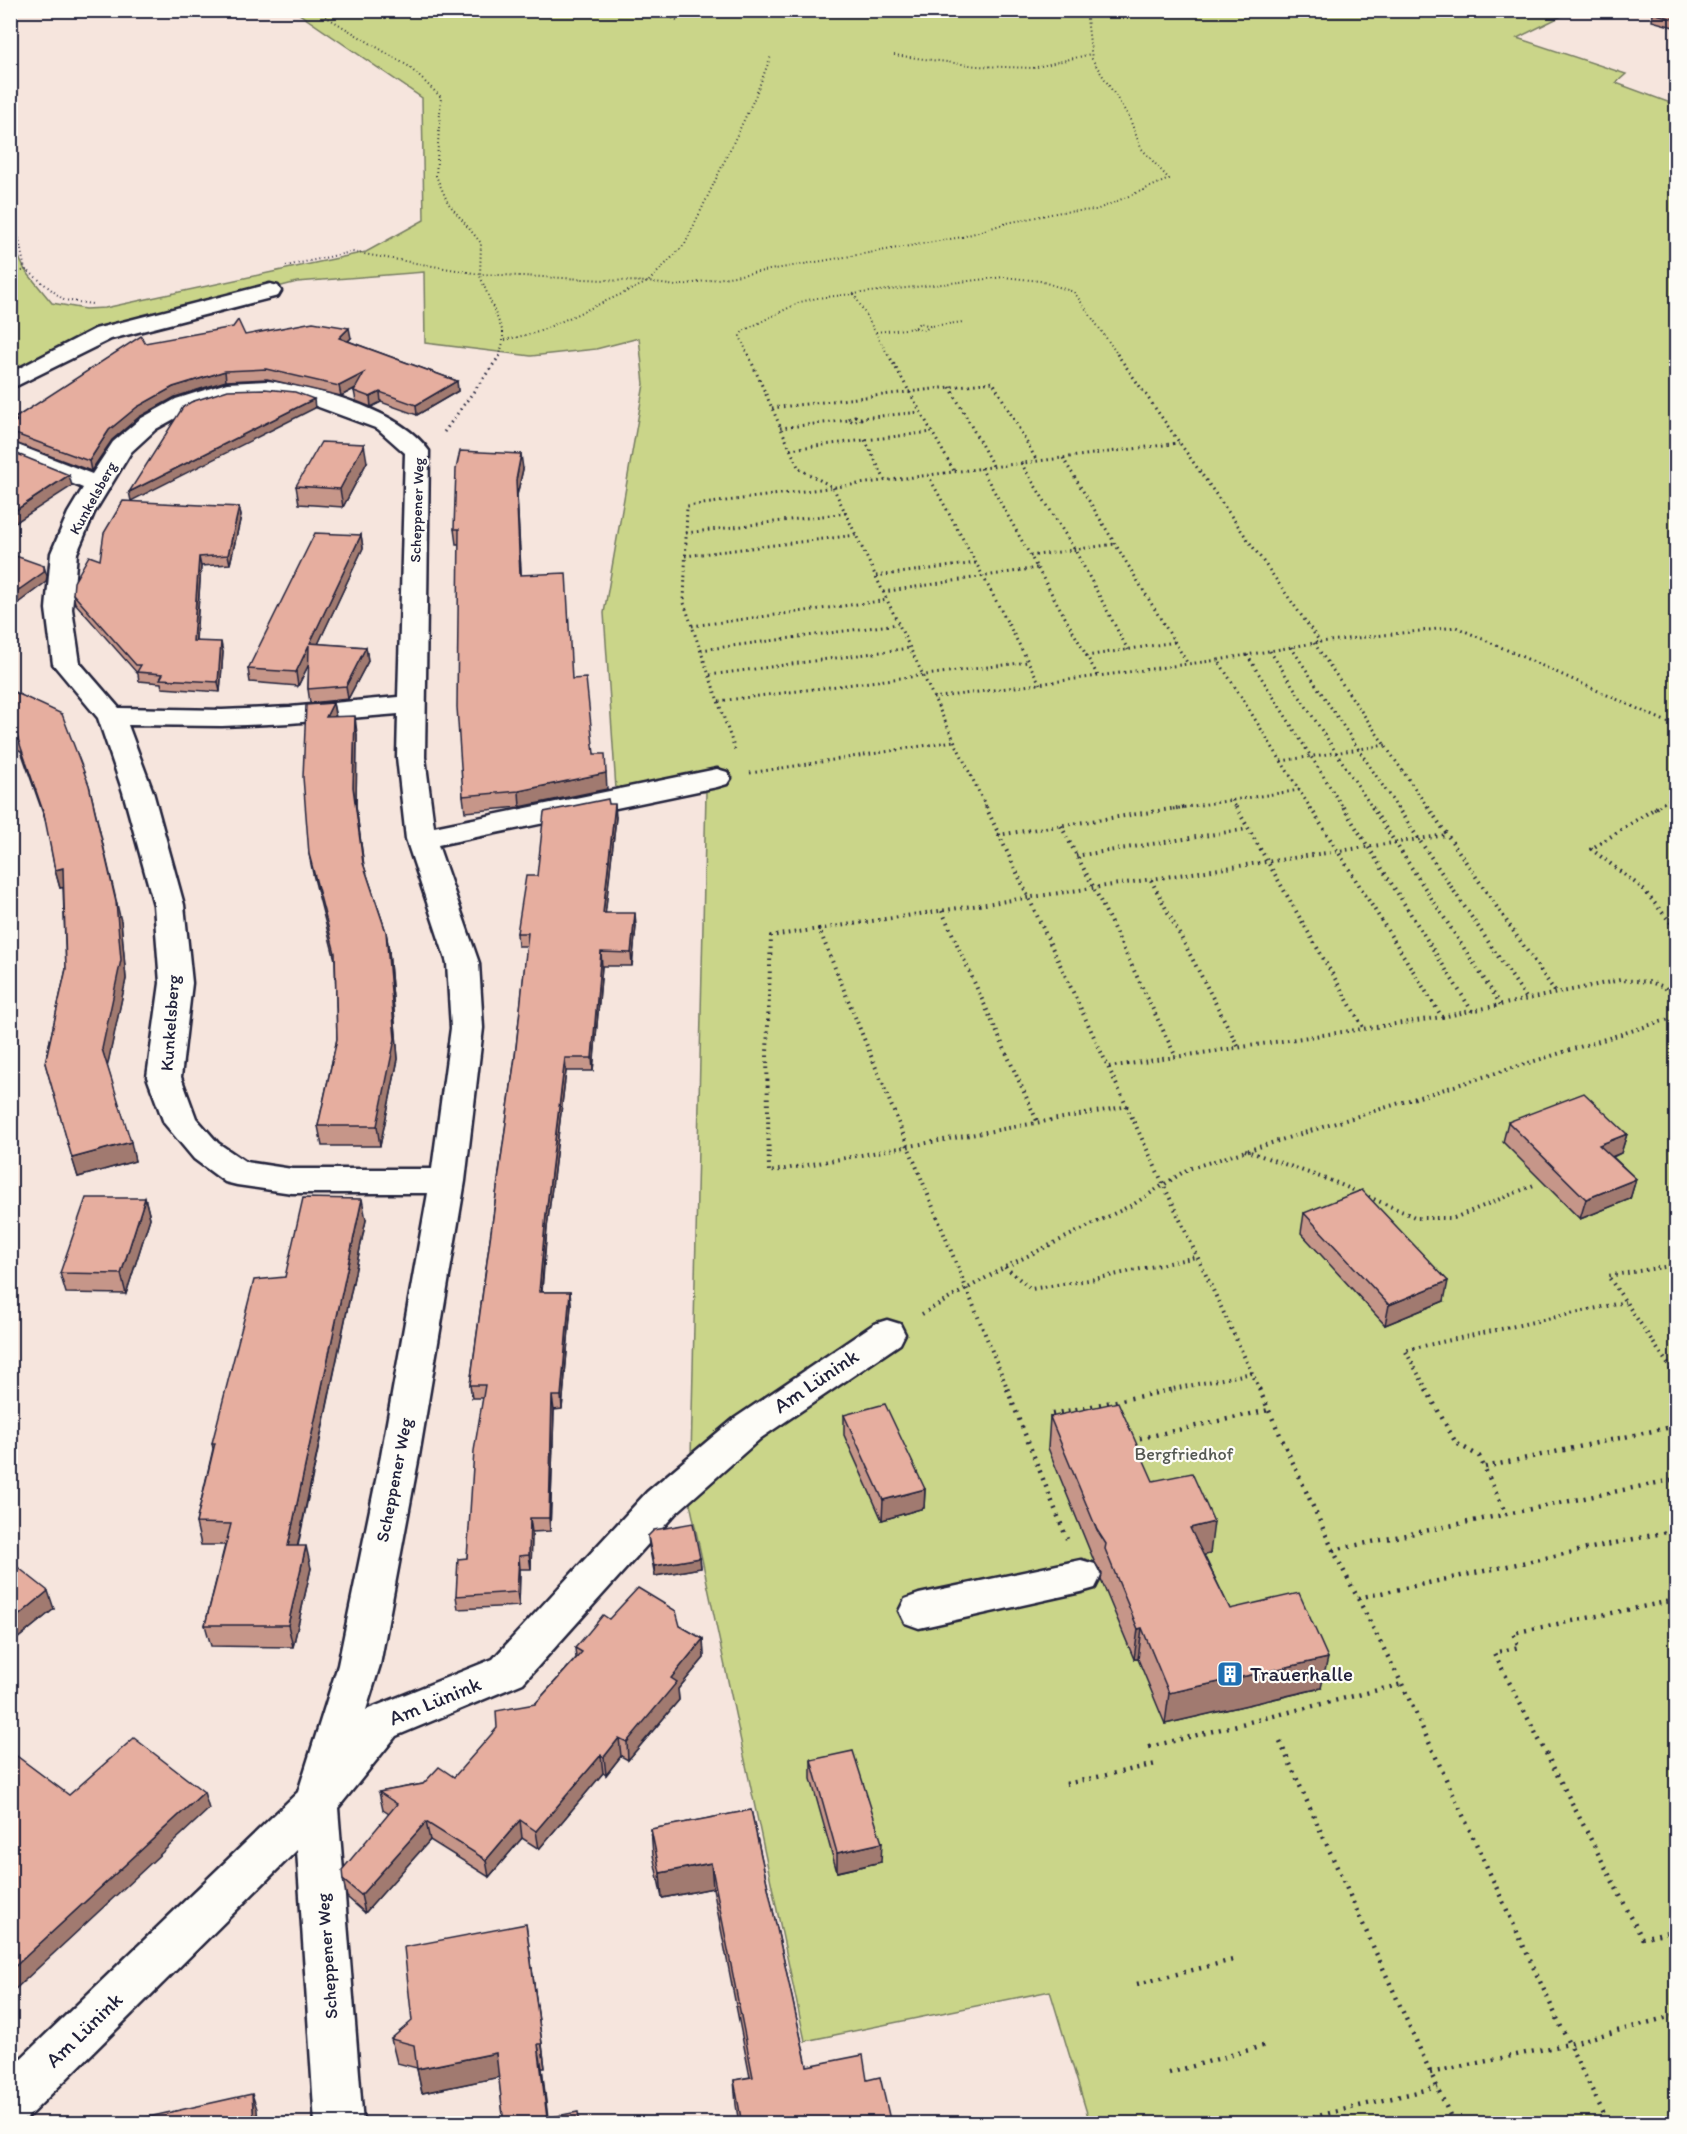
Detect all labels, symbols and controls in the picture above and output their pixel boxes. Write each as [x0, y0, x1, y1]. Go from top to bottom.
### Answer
street label: Scheppener Weg [406, 457, 428, 563]
street label: Kunkelsberg [66, 458, 121, 538]
street label: Kunkelsberg [156, 973, 184, 1072]
street label: Am Lünink [768, 1343, 863, 1418]
street label: Scheppener Weg [371, 1415, 417, 1544]
park label: Bergfriedhof [1135, 1443, 1234, 1465]
building icon: Trauerhalle [1215, 1659, 1245, 1689]
place label: Trauerhalle [1250, 1661, 1353, 1686]
street label: Am Lünink [385, 1671, 485, 1730]
street label: Scheppener Weg [312, 1892, 342, 2020]
street label: Am Lünink [40, 1987, 127, 2072]

